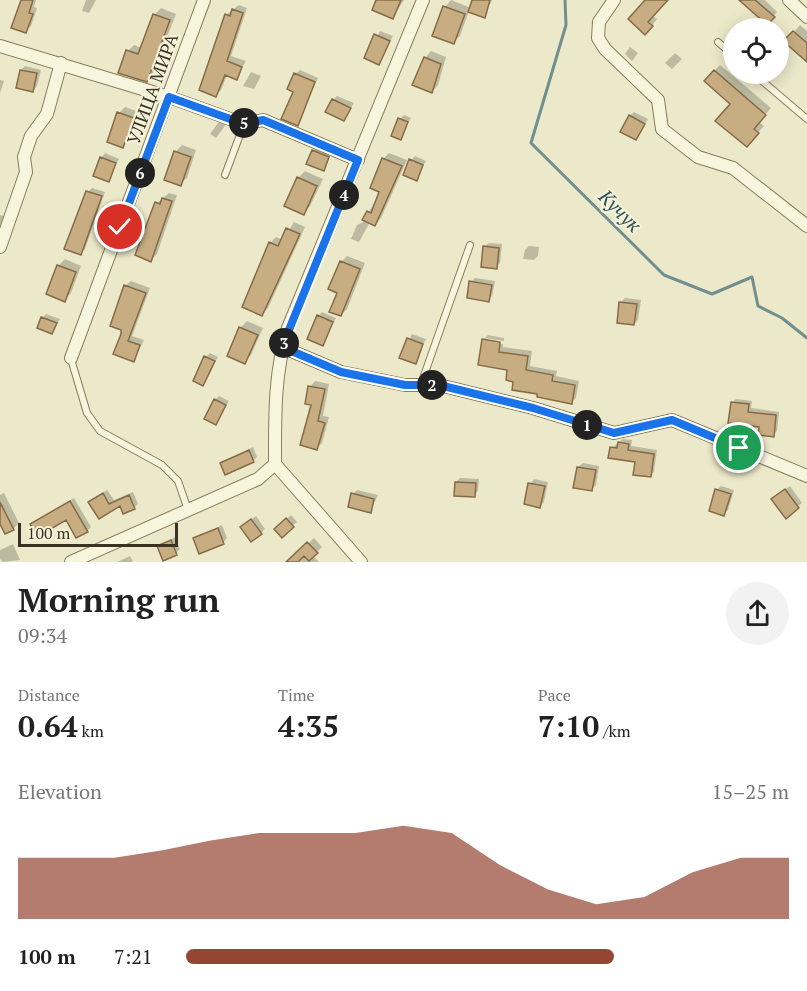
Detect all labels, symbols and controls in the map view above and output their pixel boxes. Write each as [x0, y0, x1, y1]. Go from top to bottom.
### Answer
map controls [723, 18, 789, 84]
button: locate [723, 18, 789, 84]
street label: УЛИЦА МИРА [121, 29, 183, 147]
pin: 5 [229, 108, 259, 138]
text: 5 [239, 112, 249, 134]
pin: 6 [125, 158, 155, 188]
text: 6 [135, 162, 145, 184]
pin: 4 [329, 180, 359, 210]
water label: Кучук [592, 183, 648, 238]
text: 4 [339, 184, 349, 206]
pin [94, 201, 145, 252]
icon: check [103, 210, 136, 243]
pin: 3 [269, 328, 299, 358]
text: 3 [279, 332, 289, 354]
pin: 2 [417, 370, 447, 400]
text: 2 [427, 374, 437, 396]
pin: 1 [572, 410, 602, 440]
text: 1 [582, 414, 592, 436]
pin [713, 422, 764, 473]
icon: arrive [722, 431, 755, 464]
scale bar [18, 520, 178, 548]
text: 100 m [27, 522, 70, 544]
text: Morning run [18, 578, 220, 621]
button: share [726, 582, 789, 645]
text: 09:34 [18, 622, 67, 649]
text: Distance [18, 684, 80, 706]
text: Time [278, 684, 315, 706]
text: Pace [538, 684, 571, 706]
text: 0.64 [18, 706, 78, 746]
text: 4:35 [278, 706, 339, 746]
text: 7:10 [538, 706, 599, 746]
text: km [78, 720, 104, 742]
text: /km [599, 720, 631, 742]
text: Elevation [18, 778, 102, 805]
text: 15–25 m [712, 778, 789, 805]
text: 100 m [18, 943, 76, 970]
text: 7:21 [114, 943, 153, 970]

